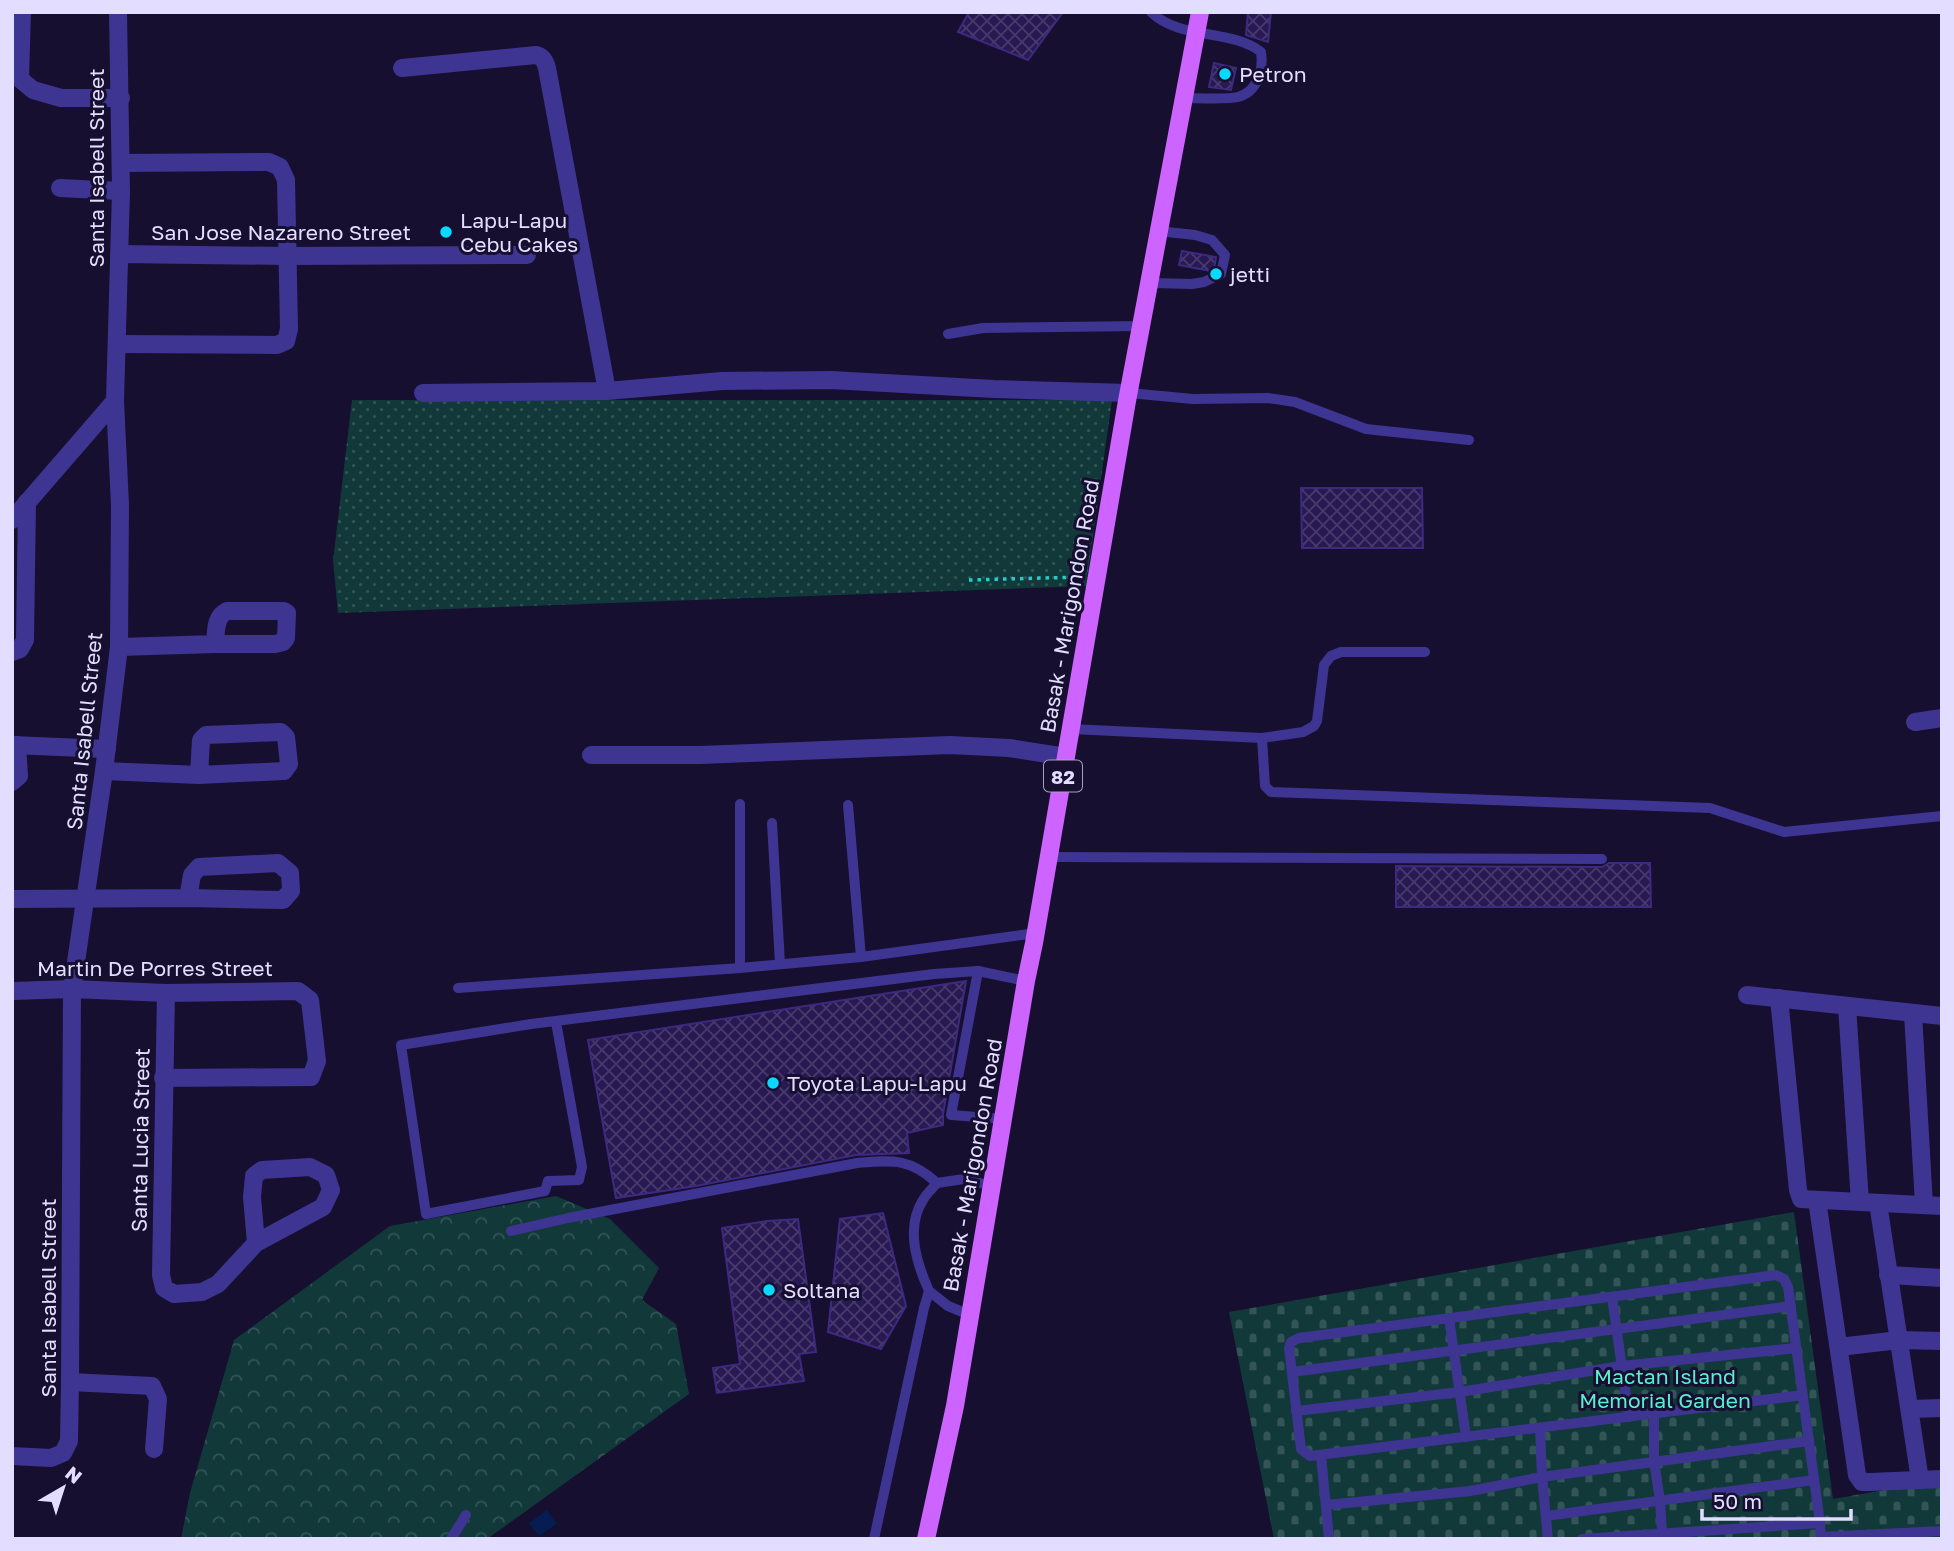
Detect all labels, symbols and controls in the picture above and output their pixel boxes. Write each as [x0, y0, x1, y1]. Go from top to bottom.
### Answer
place label: Petron [1239, 61, 1307, 87]
marker: Petron [1217, 66, 1233, 82]
street label: Santa Isabell Street [83, 68, 109, 268]
place label: Lapu-Lapu Cebu Cakes [460, 207, 578, 257]
street label: San Jose Nazareno Street [151, 219, 411, 245]
marker: Lapu-Lapu Cebu Cakes [438, 224, 454, 240]
place label: jetti [1229, 261, 1270, 287]
marker: jetti [1208, 266, 1224, 282]
street label: Basak - Marigondon Road [1034, 477, 1104, 735]
street label: Santa Isabell Street [61, 631, 107, 831]
road number: 82 [1044, 761, 1082, 792]
street label: Martin De Porres Street [37, 955, 273, 981]
street label: Basak - Marigondon Road [937, 1036, 1007, 1294]
street label: Santa Lucia Street [125, 1048, 155, 1232]
place label: Toyota Lapu-Lapu [787, 1070, 967, 1096]
marker: Toyota Lapu-Lapu [765, 1075, 781, 1091]
street label: Santa Isabell Street [35, 1198, 61, 1398]
place label: Soltana [783, 1277, 860, 1303]
marker: Soltana [761, 1282, 777, 1298]
park label: Mactan Island Memorial Garden [1579, 1363, 1751, 1413]
north arrow [28, 1453, 98, 1523]
text: N [61, 1461, 87, 1488]
scale bar [1702, 1478, 1851, 1522]
text: 50 m [1713, 1488, 1762, 1514]

